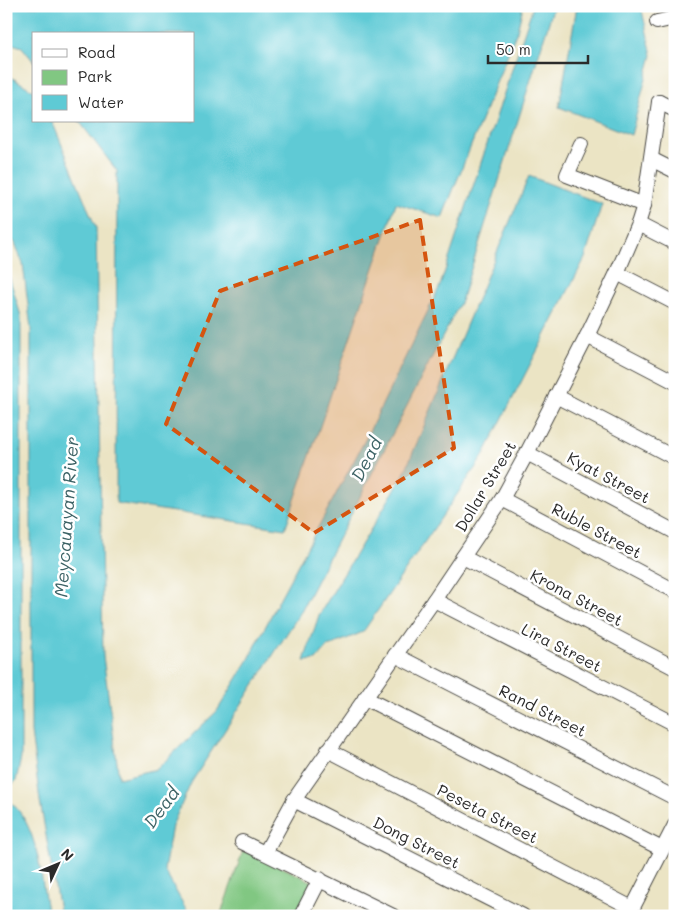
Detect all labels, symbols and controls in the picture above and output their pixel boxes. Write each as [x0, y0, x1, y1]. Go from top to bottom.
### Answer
legend [32, 32, 195, 122]
scale bar [488, 32, 588, 64]
text: 50 m [496, 39, 531, 59]
text: Road [78, 42, 115, 62]
text: Park [78, 66, 112, 86]
text: Water [78, 92, 124, 112]
water label: Dead [345, 432, 388, 485]
water label: Meycauayan River [48, 436, 84, 598]
street label: Dollar Street [450, 437, 520, 535]
street label: Kyat Street [564, 446, 654, 508]
street label: Ruble Street [548, 497, 646, 563]
street label: Krona Street [527, 564, 627, 630]
street label: Lira Street [518, 618, 606, 676]
street label: Rand Street [496, 679, 590, 741]
street label: Peseta Street [434, 779, 542, 847]
water label: Dead [138, 780, 185, 833]
street label: Dong Street [370, 811, 464, 873]
north arrow [32, 840, 82, 890]
text: N [57, 844, 78, 865]

